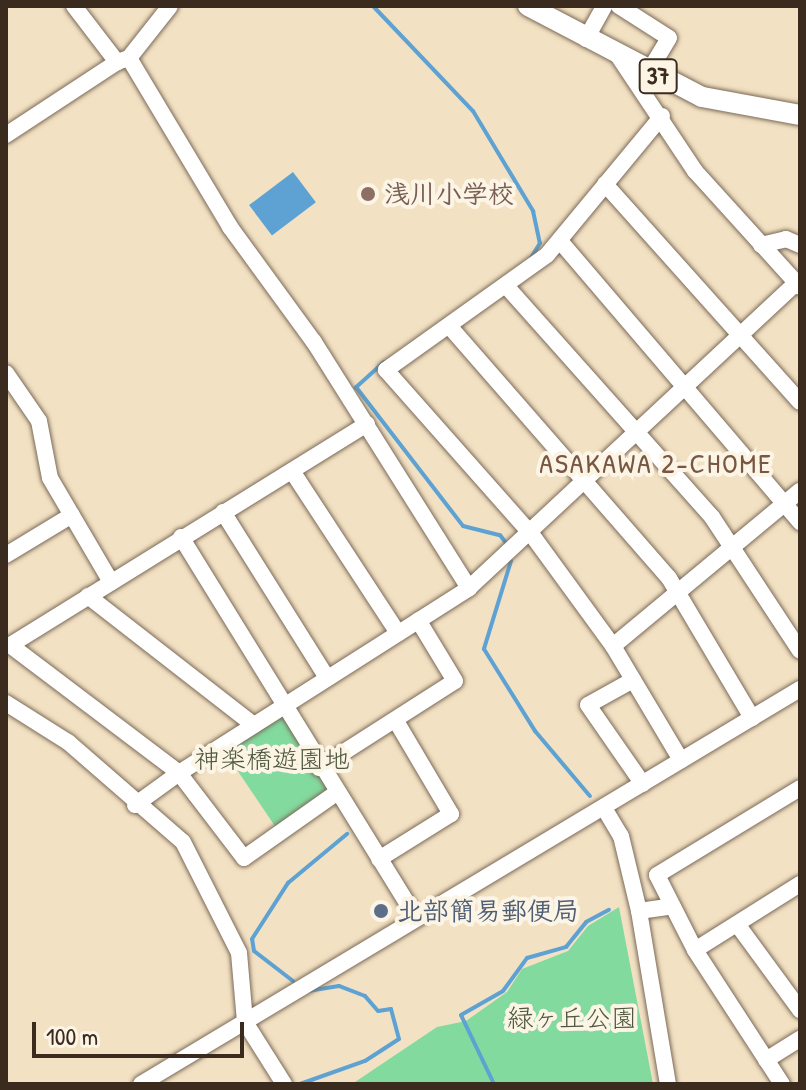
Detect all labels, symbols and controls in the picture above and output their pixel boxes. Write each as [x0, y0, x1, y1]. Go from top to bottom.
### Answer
road number: 37 [638, 56, 678, 96]
place label: 浅川小学校 [384, 178, 514, 210]
marker: 浅川小学校 [359, 185, 377, 203]
district label: ASAKAWA 2-CHOME [539, 446, 773, 480]
park label: 神楽橋遊園地 [194, 743, 350, 775]
place label: 北部簡易郵便局 [397, 895, 579, 927]
marker: 北部簡易郵便局 [372, 902, 390, 920]
park label: 緑ヶ丘公園 [507, 1002, 637, 1034]
scale bar [36, 1006, 248, 1056]
text: 100 m [46, 1020, 98, 1052]

